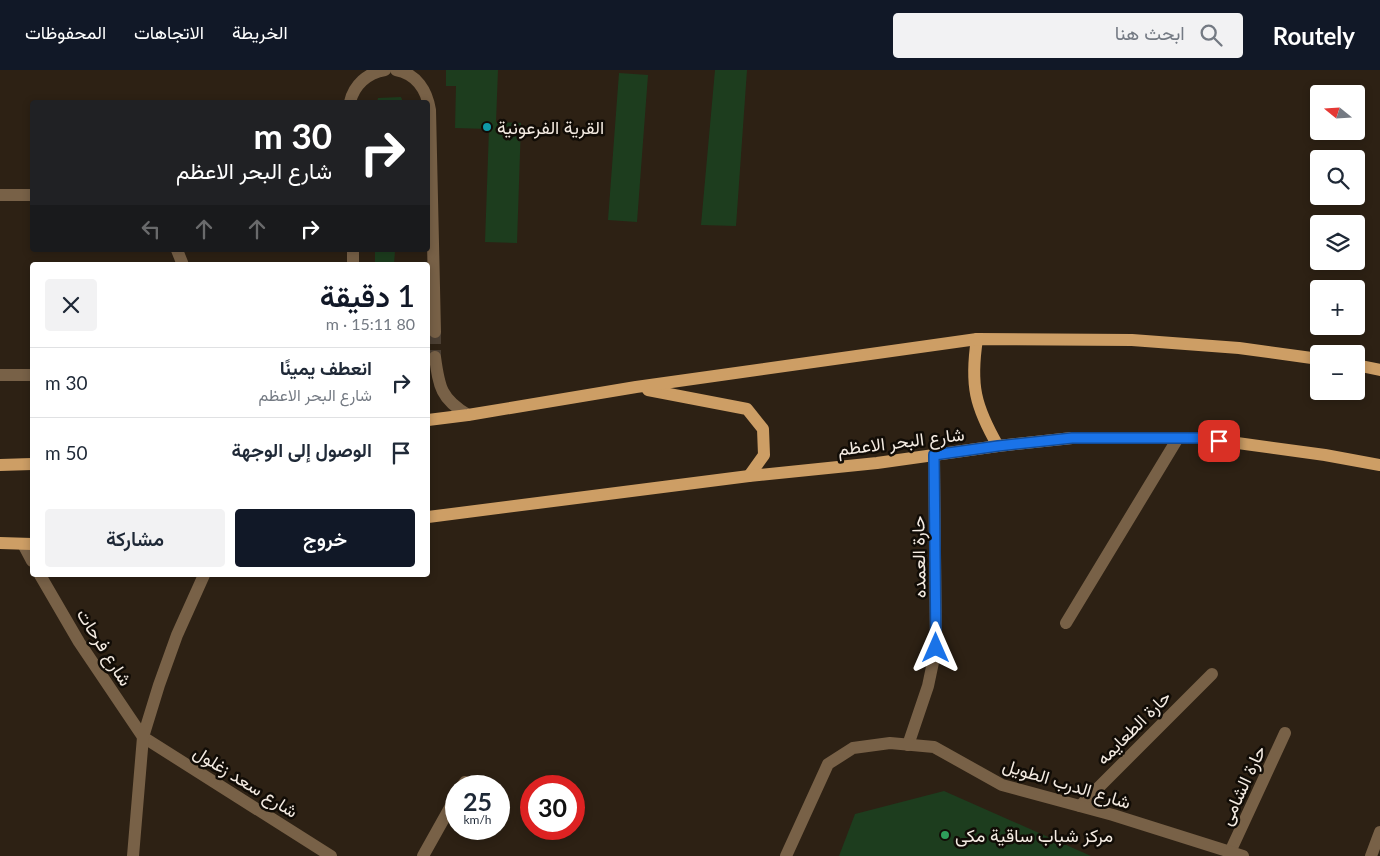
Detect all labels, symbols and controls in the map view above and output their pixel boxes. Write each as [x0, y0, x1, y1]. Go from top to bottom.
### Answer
search box [893, 13, 1243, 58]
text: المحفوظات [25, 21, 106, 43]
text: الاتجاهات [134, 21, 204, 43]
text: الخريطة [232, 21, 288, 43]
text: ابحث هنا [1115, 21, 1185, 44]
icon: search [1197, 21, 1225, 49]
text: Routely [1273, 21, 1355, 50]
north arrow [1310, 85, 1365, 140]
map controls [1310, 85, 1365, 400]
text: 30 m [254, 114, 332, 156]
place label: القرية الفرعونية [497, 116, 604, 139]
icon: right [350, 120, 415, 185]
marker: القرية الفرعونية [481, 121, 493, 133]
button: search [1310, 150, 1365, 205]
text: شارع البحر الاعظم [176, 157, 332, 184]
icon: left [137, 215, 165, 243]
icon: ahead [190, 215, 218, 243]
icon: ahead [243, 215, 271, 243]
icon: right [296, 215, 324, 243]
button: layers [1310, 215, 1365, 270]
text: 1 دقيقة [320, 277, 415, 313]
button: close [45, 279, 97, 331]
button: + [1310, 280, 1365, 335]
text: 80 m · 15:11 [326, 314, 415, 333]
button: − [1310, 345, 1365, 400]
text: انعطف يمينًا [280, 356, 372, 379]
icon: right [387, 369, 415, 397]
text: 30 m [45, 371, 88, 394]
text: شارع البحر الاعظم [259, 385, 372, 404]
pin [1198, 420, 1240, 462]
street label: شارع البحر الاعظم [836, 422, 966, 462]
icon: arrive [1205, 427, 1233, 455]
text: الوصول إلى الوجهة [231, 438, 372, 461]
icon: arrive [387, 439, 415, 467]
text: 50 m [45, 441, 88, 464]
button: مشاركة [45, 509, 225, 567]
button: خروج [235, 509, 415, 567]
street label: حارة العمده [906, 516, 931, 598]
street label: شارع فرحات [71, 604, 137, 691]
position arrow [909, 621, 961, 673]
street label: حارة الطعايمه [1091, 685, 1176, 770]
street label: شارع سعد زغلول [189, 740, 302, 824]
street label: حارة الشامى [1214, 742, 1271, 829]
street label: شارع الدرب الطويل [1000, 753, 1134, 815]
speed limit sign: 30 [520, 775, 585, 840]
text: 25 [463, 786, 492, 816]
text: km/h [463, 812, 492, 827]
place label: مركز شباب ساقية مكى [955, 824, 1113, 847]
marker: مركز شباب ساقية مكى [939, 829, 951, 841]

